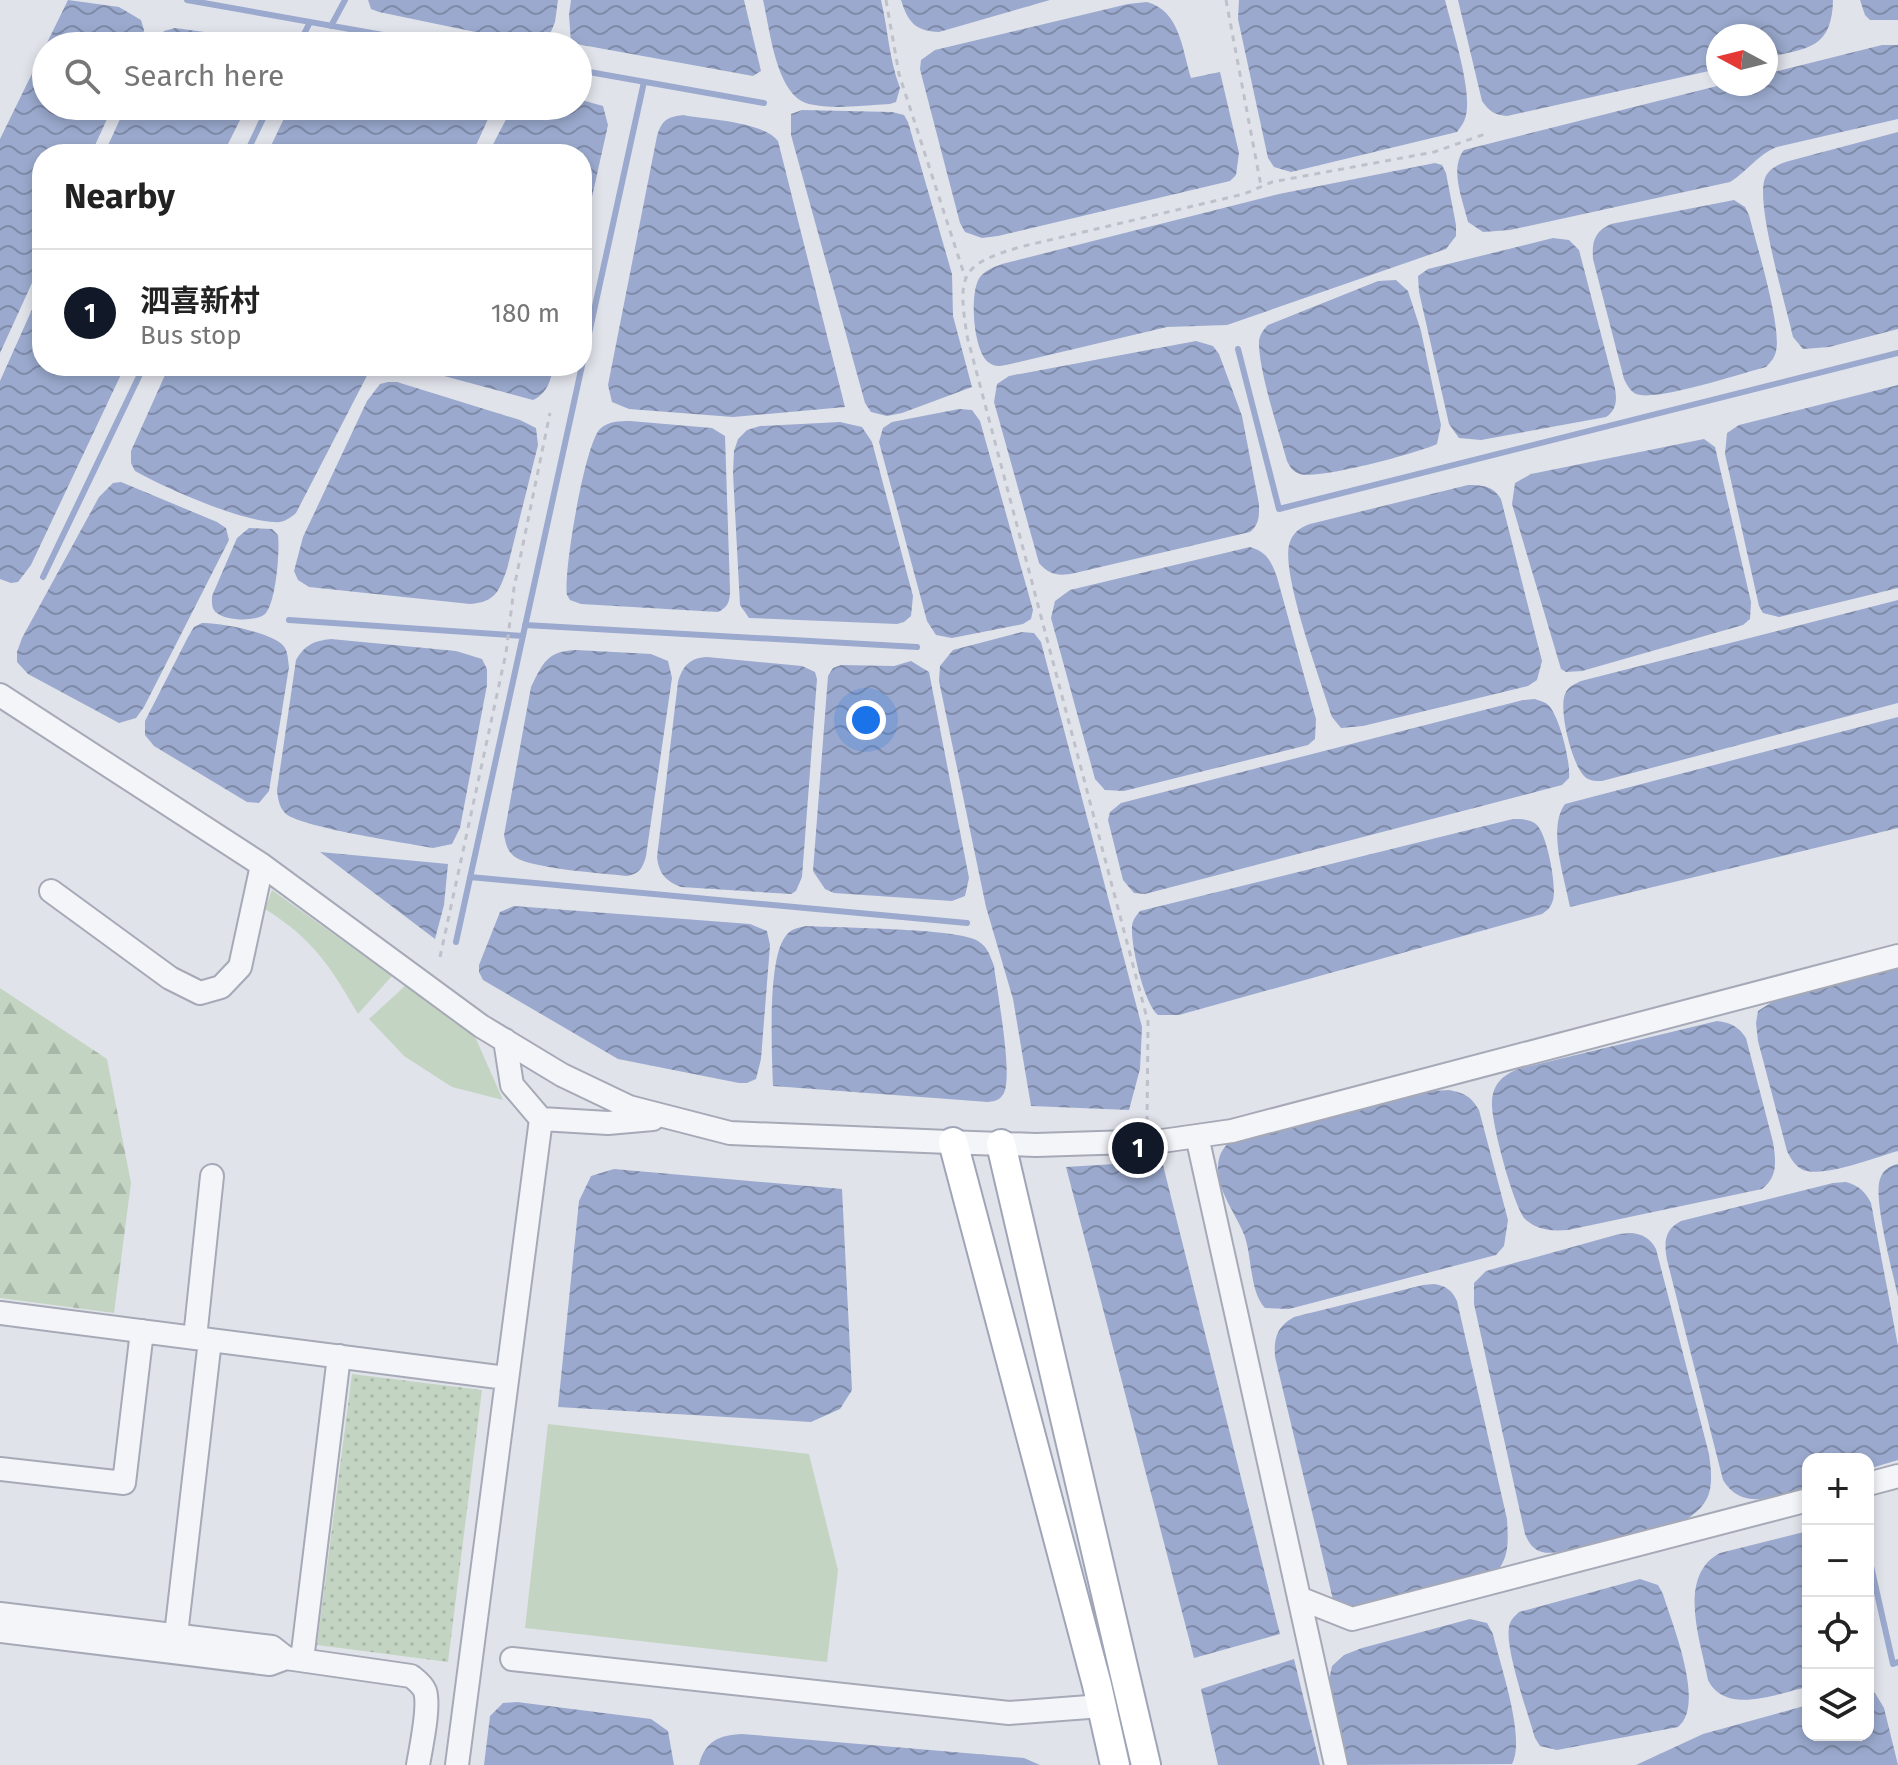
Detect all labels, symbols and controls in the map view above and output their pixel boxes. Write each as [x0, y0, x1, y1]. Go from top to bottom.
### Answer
north arrow [1706, 24, 1778, 96]
search box [32, 32, 592, 120]
icon: search [60, 54, 104, 98]
text: Search here [124, 58, 284, 94]
text: Nearby [64, 176, 175, 217]
text: 泗喜新村 [140, 283, 260, 319]
text: 1 [84, 298, 96, 329]
text: 180 m [491, 298, 560, 329]
text: Bus stop [140, 320, 242, 351]
your location [846, 700, 886, 740]
pin: 1 [1112, 1118, 1164, 1178]
map controls [1802, 1453, 1874, 1741]
button: + [1802, 1453, 1874, 1525]
button: − [1802, 1525, 1874, 1597]
button: locate [1802, 1597, 1874, 1669]
button: layers [1802, 1669, 1874, 1741]

